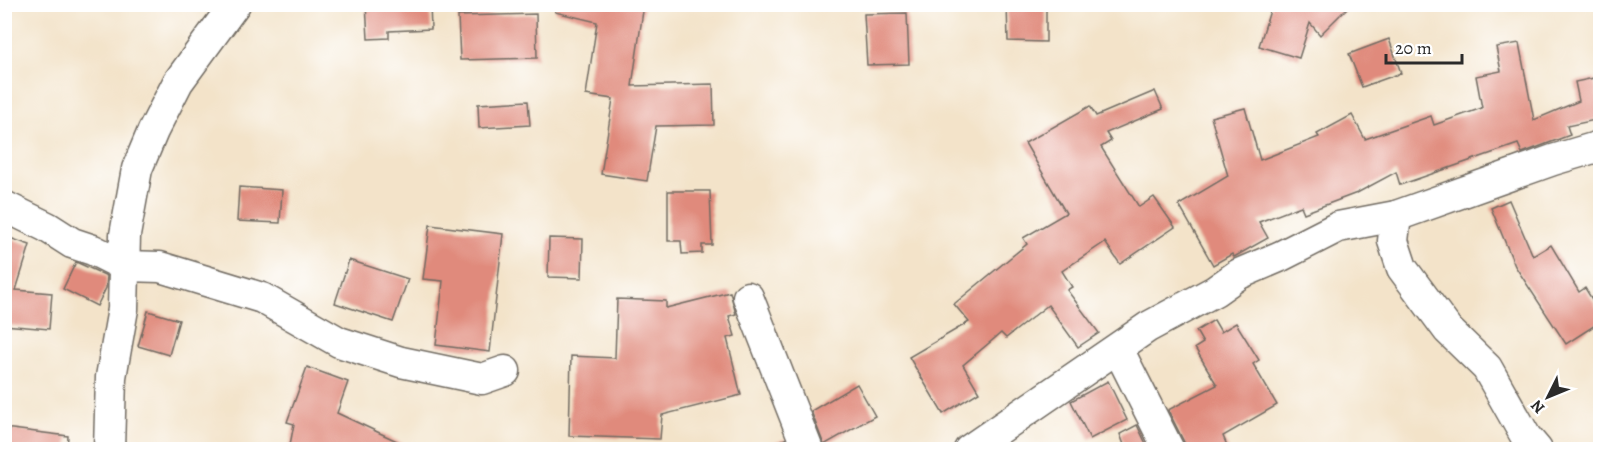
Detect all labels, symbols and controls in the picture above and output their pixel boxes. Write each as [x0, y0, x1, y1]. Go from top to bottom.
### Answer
scale bar [1386, 27, 1462, 65]
text: 20 m [1395, 36, 1432, 60]
north arrow [1518, 367, 1578, 427]
text: N [1526, 395, 1550, 418]

